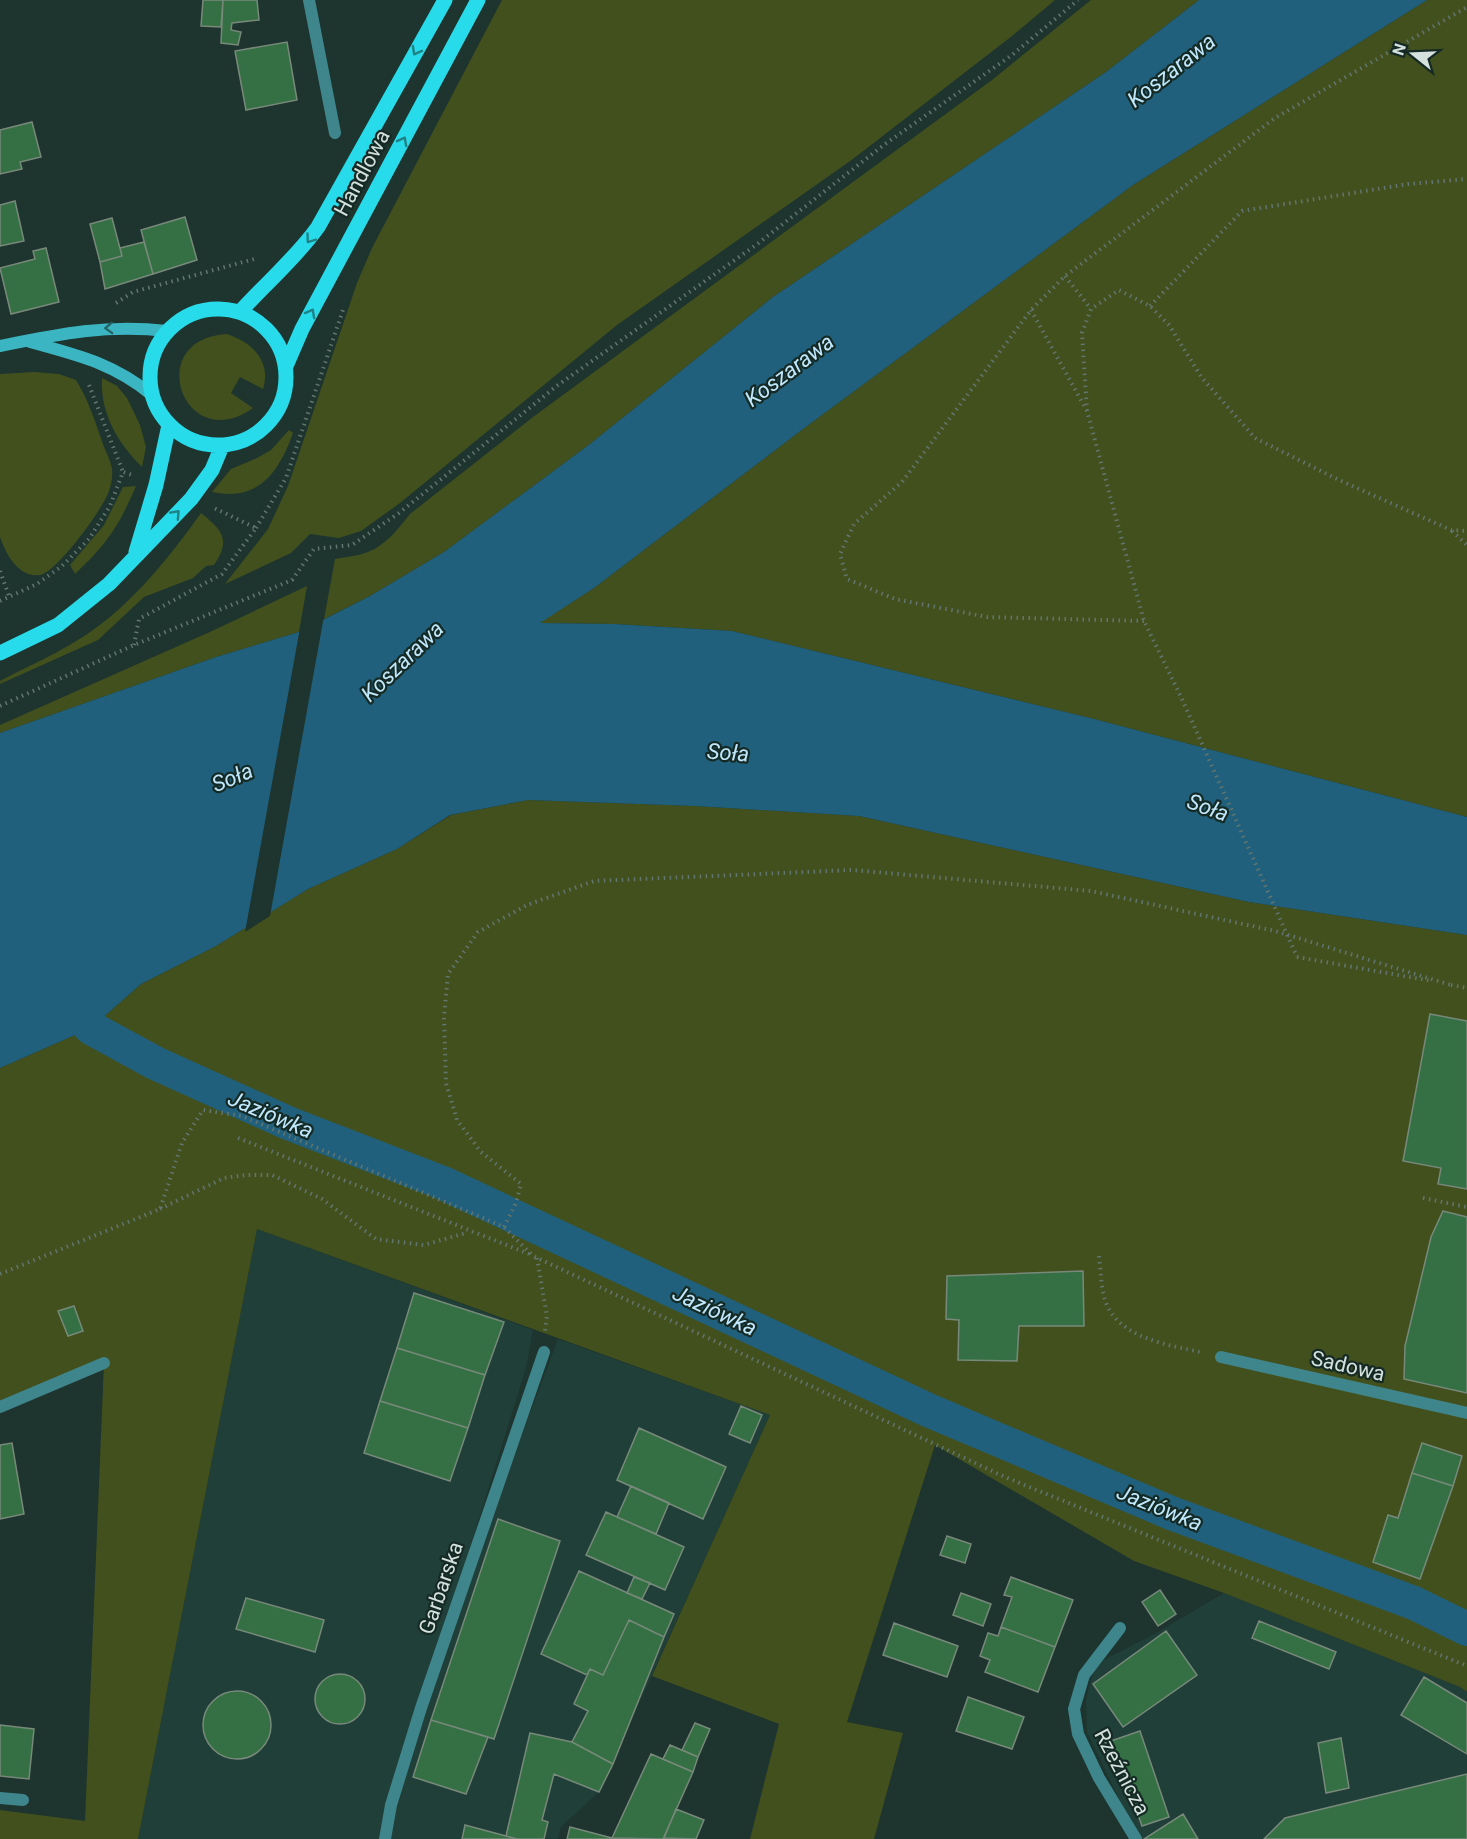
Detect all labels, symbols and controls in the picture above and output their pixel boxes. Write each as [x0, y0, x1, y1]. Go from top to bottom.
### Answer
north arrow [1383, 24, 1443, 84]
water label: Koszarawa [1122, 28, 1220, 112]
text: N [1388, 41, 1410, 58]
one-way arrow [412, 45, 423, 55]
street label: Handlowa [329, 126, 395, 220]
one-way arrow [396, 137, 407, 148]
one-way arrow [306, 232, 317, 243]
one-way arrow [304, 309, 315, 320]
one-way arrow [105, 322, 114, 334]
water label: Koszarawa [740, 329, 839, 412]
one-way arrow [169, 510, 180, 521]
water label: Koszarawa [356, 616, 449, 707]
water label: Soła [706, 739, 750, 766]
water label: Soła [208, 758, 257, 797]
water label: Soła [1184, 789, 1232, 826]
water label: Jaziówka [225, 1085, 317, 1144]
water label: Jaziówka [669, 1280, 761, 1341]
street label: Sadowa [1309, 1346, 1387, 1386]
water label: Jaziówka [1113, 1479, 1206, 1536]
street label: Garbarska [414, 1539, 468, 1637]
street label: Rzeźnicza [1089, 1725, 1155, 1819]

